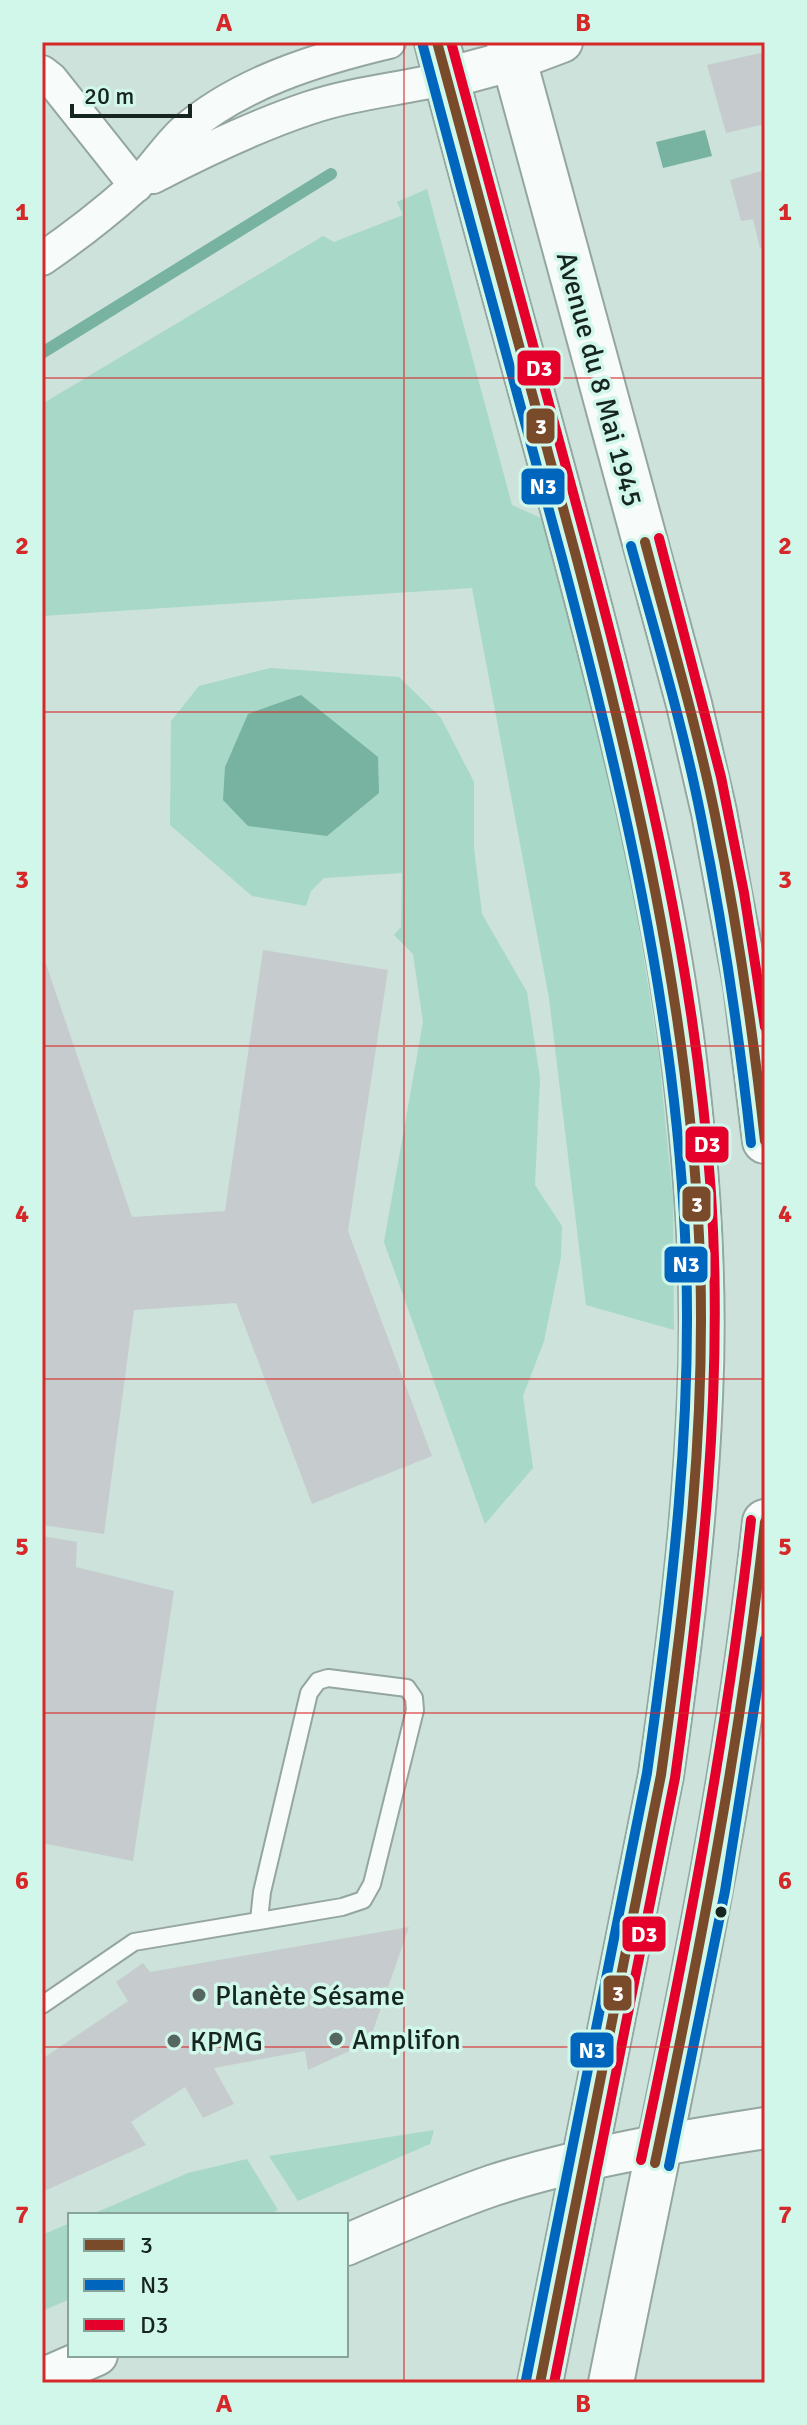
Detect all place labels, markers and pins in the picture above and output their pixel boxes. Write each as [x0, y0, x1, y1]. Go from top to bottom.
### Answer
unlabelled marker [713, 1904, 729, 1920]
place label: Planète Sésame [215, 1979, 405, 2013]
marker: Planète Sésame [190, 1986, 208, 2004]
place label: Amplifon [352, 2023, 461, 2057]
place label: KPMG [190, 2025, 263, 2059]
marker: Amplifon [327, 2030, 345, 2048]
marker: KPMG [165, 2032, 183, 2050]

